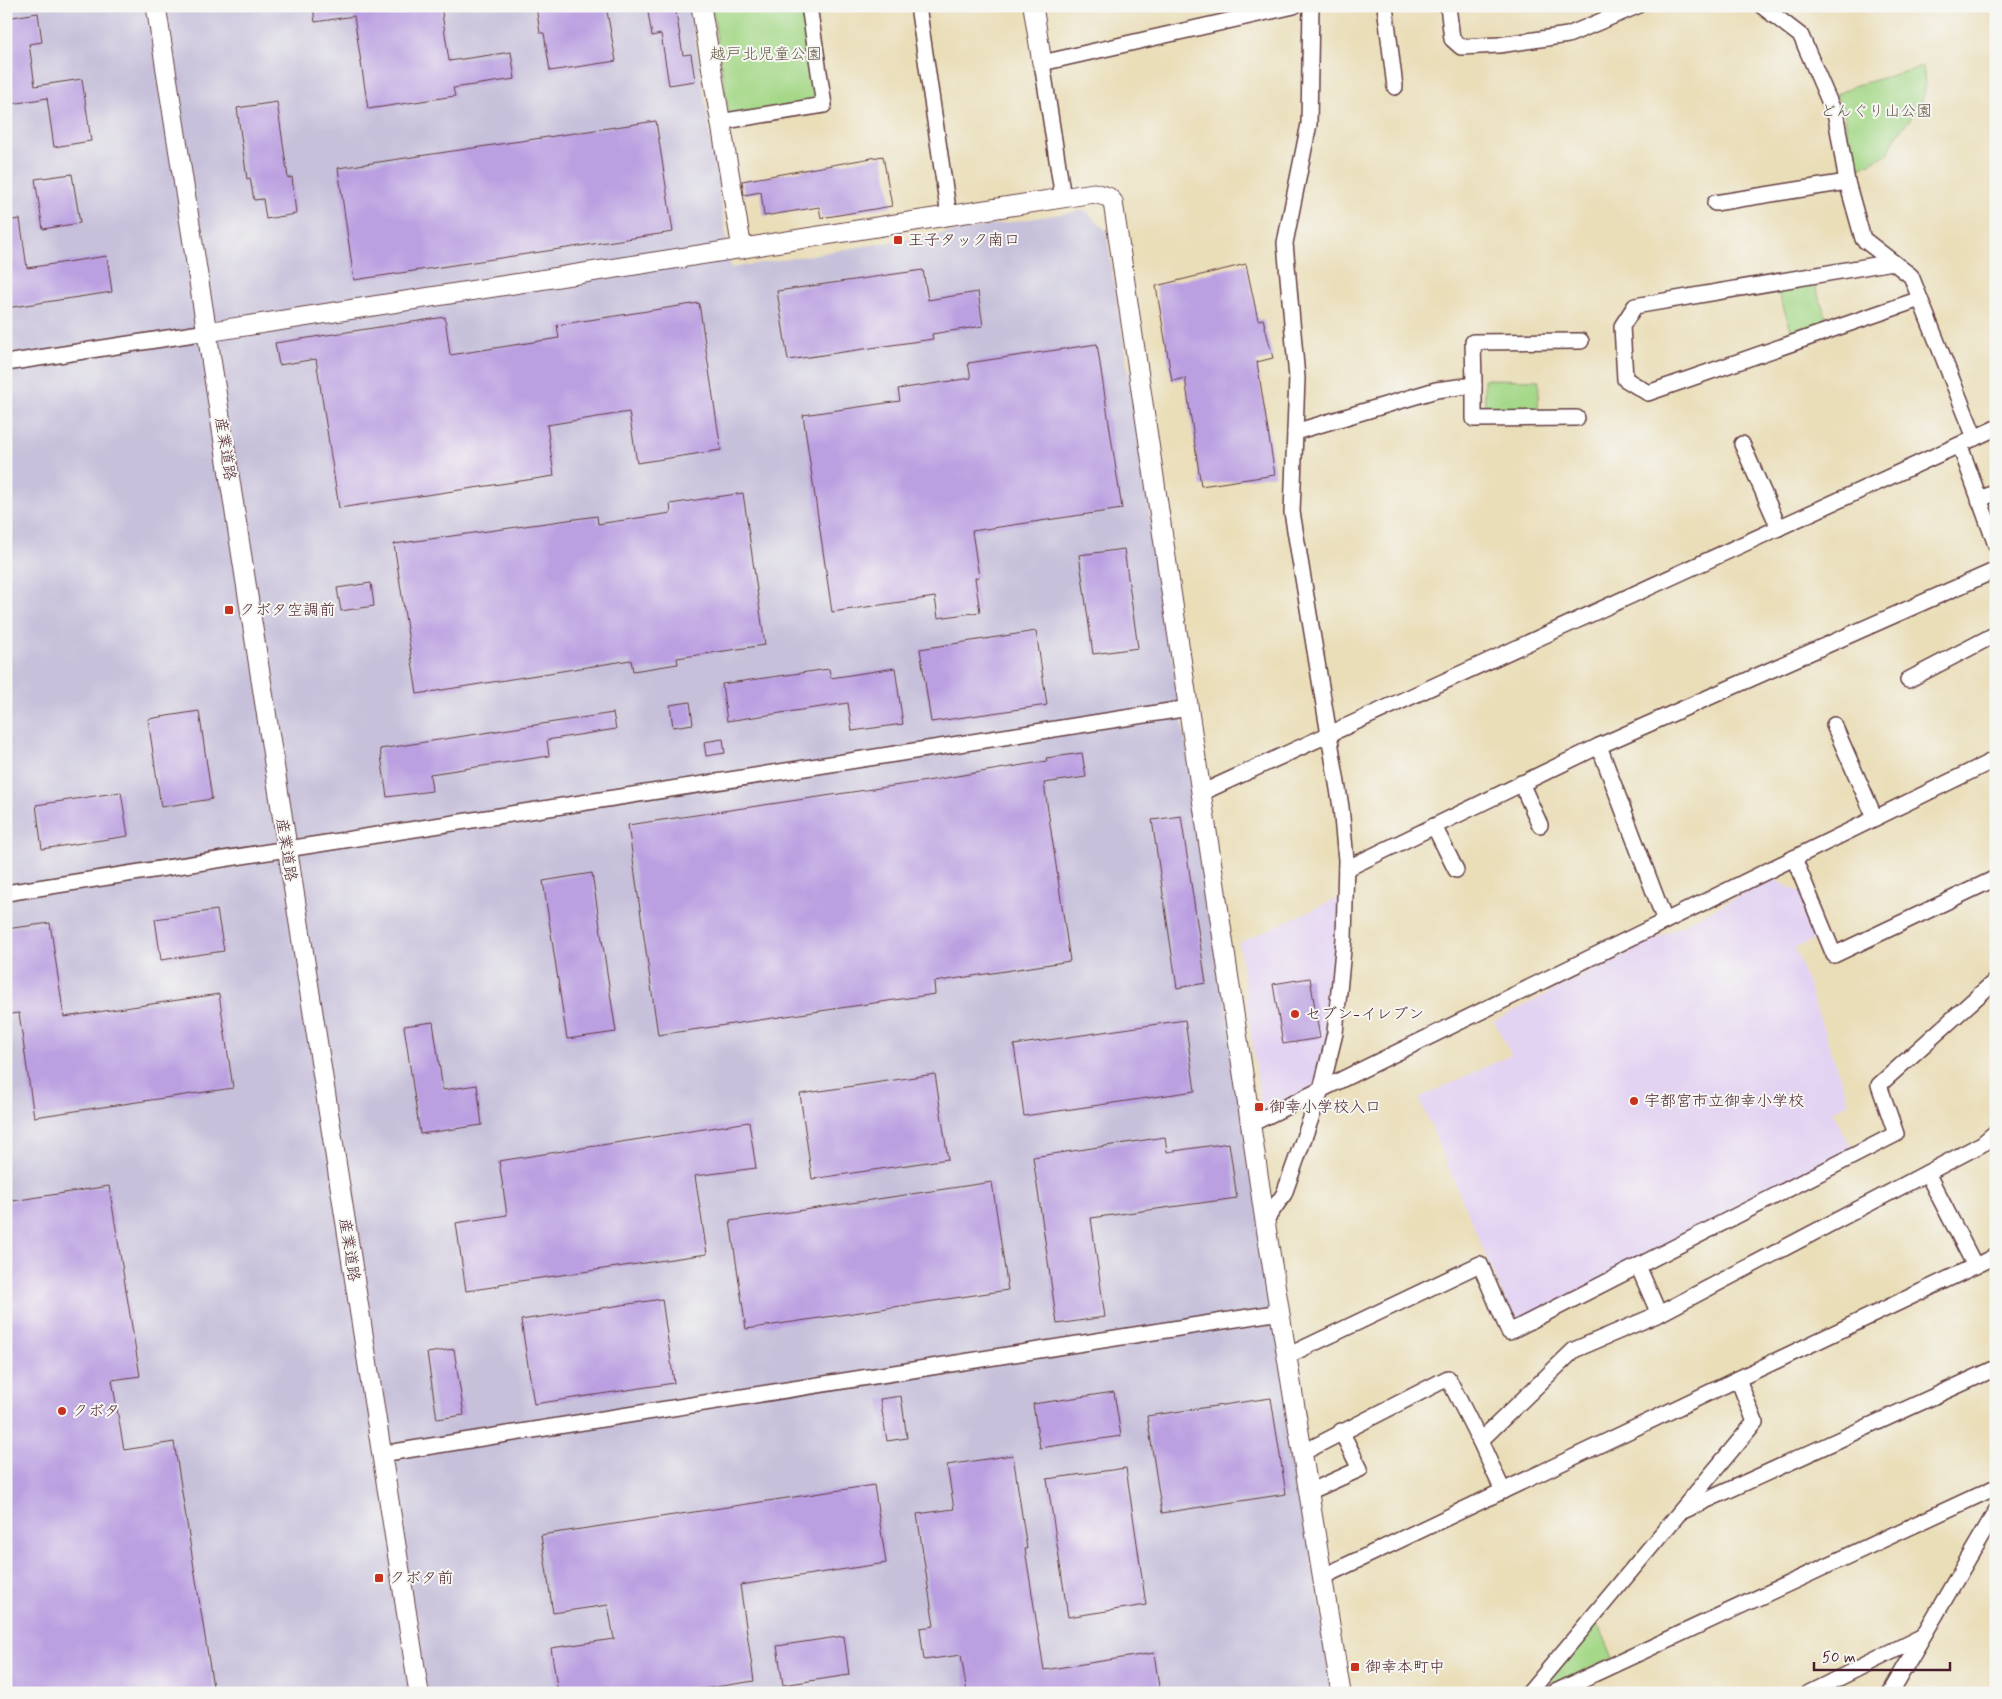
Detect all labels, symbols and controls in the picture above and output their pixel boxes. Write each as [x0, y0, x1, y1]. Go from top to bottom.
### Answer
park label: 越戸北児童公園 [710, 44, 822, 65]
park label: どんぐり山公園 [1820, 101, 1932, 122]
place label: 王子タック南口 [908, 230, 1020, 251]
marker: 王子タック南口 [892, 234, 904, 246]
street label: 産業道路 [210, 416, 240, 482]
place label: クボタ空調前 [239, 600, 335, 621]
marker: クボタ空調前 [223, 604, 235, 616]
street label: 産業道路 [271, 817, 301, 883]
place label: セブン-イレブン [1305, 1004, 1424, 1025]
marker: セブン-イレブン [1289, 1008, 1301, 1020]
place label: 宇都宮市立御幸小学校 [1644, 1091, 1804, 1112]
marker: 宇都宮市立御幸小学校 [1628, 1095, 1640, 1107]
place label: 御幸小学校入口 [1269, 1097, 1381, 1118]
marker: 御幸小学校入口 [1253, 1101, 1265, 1113]
street label: 産業道路 [334, 1217, 364, 1283]
place label: クボタ [72, 1401, 120, 1422]
marker: クボタ [56, 1405, 68, 1417]
place label: クボタ前 [389, 1568, 453, 1589]
marker: クボタ前 [373, 1572, 385, 1584]
scale bar [1814, 1639, 1951, 1671]
text: 50 m [1822, 1648, 1856, 1668]
place label: 御幸本町中 [1365, 1657, 1445, 1678]
marker: 御幸本町中 [1349, 1661, 1361, 1673]

